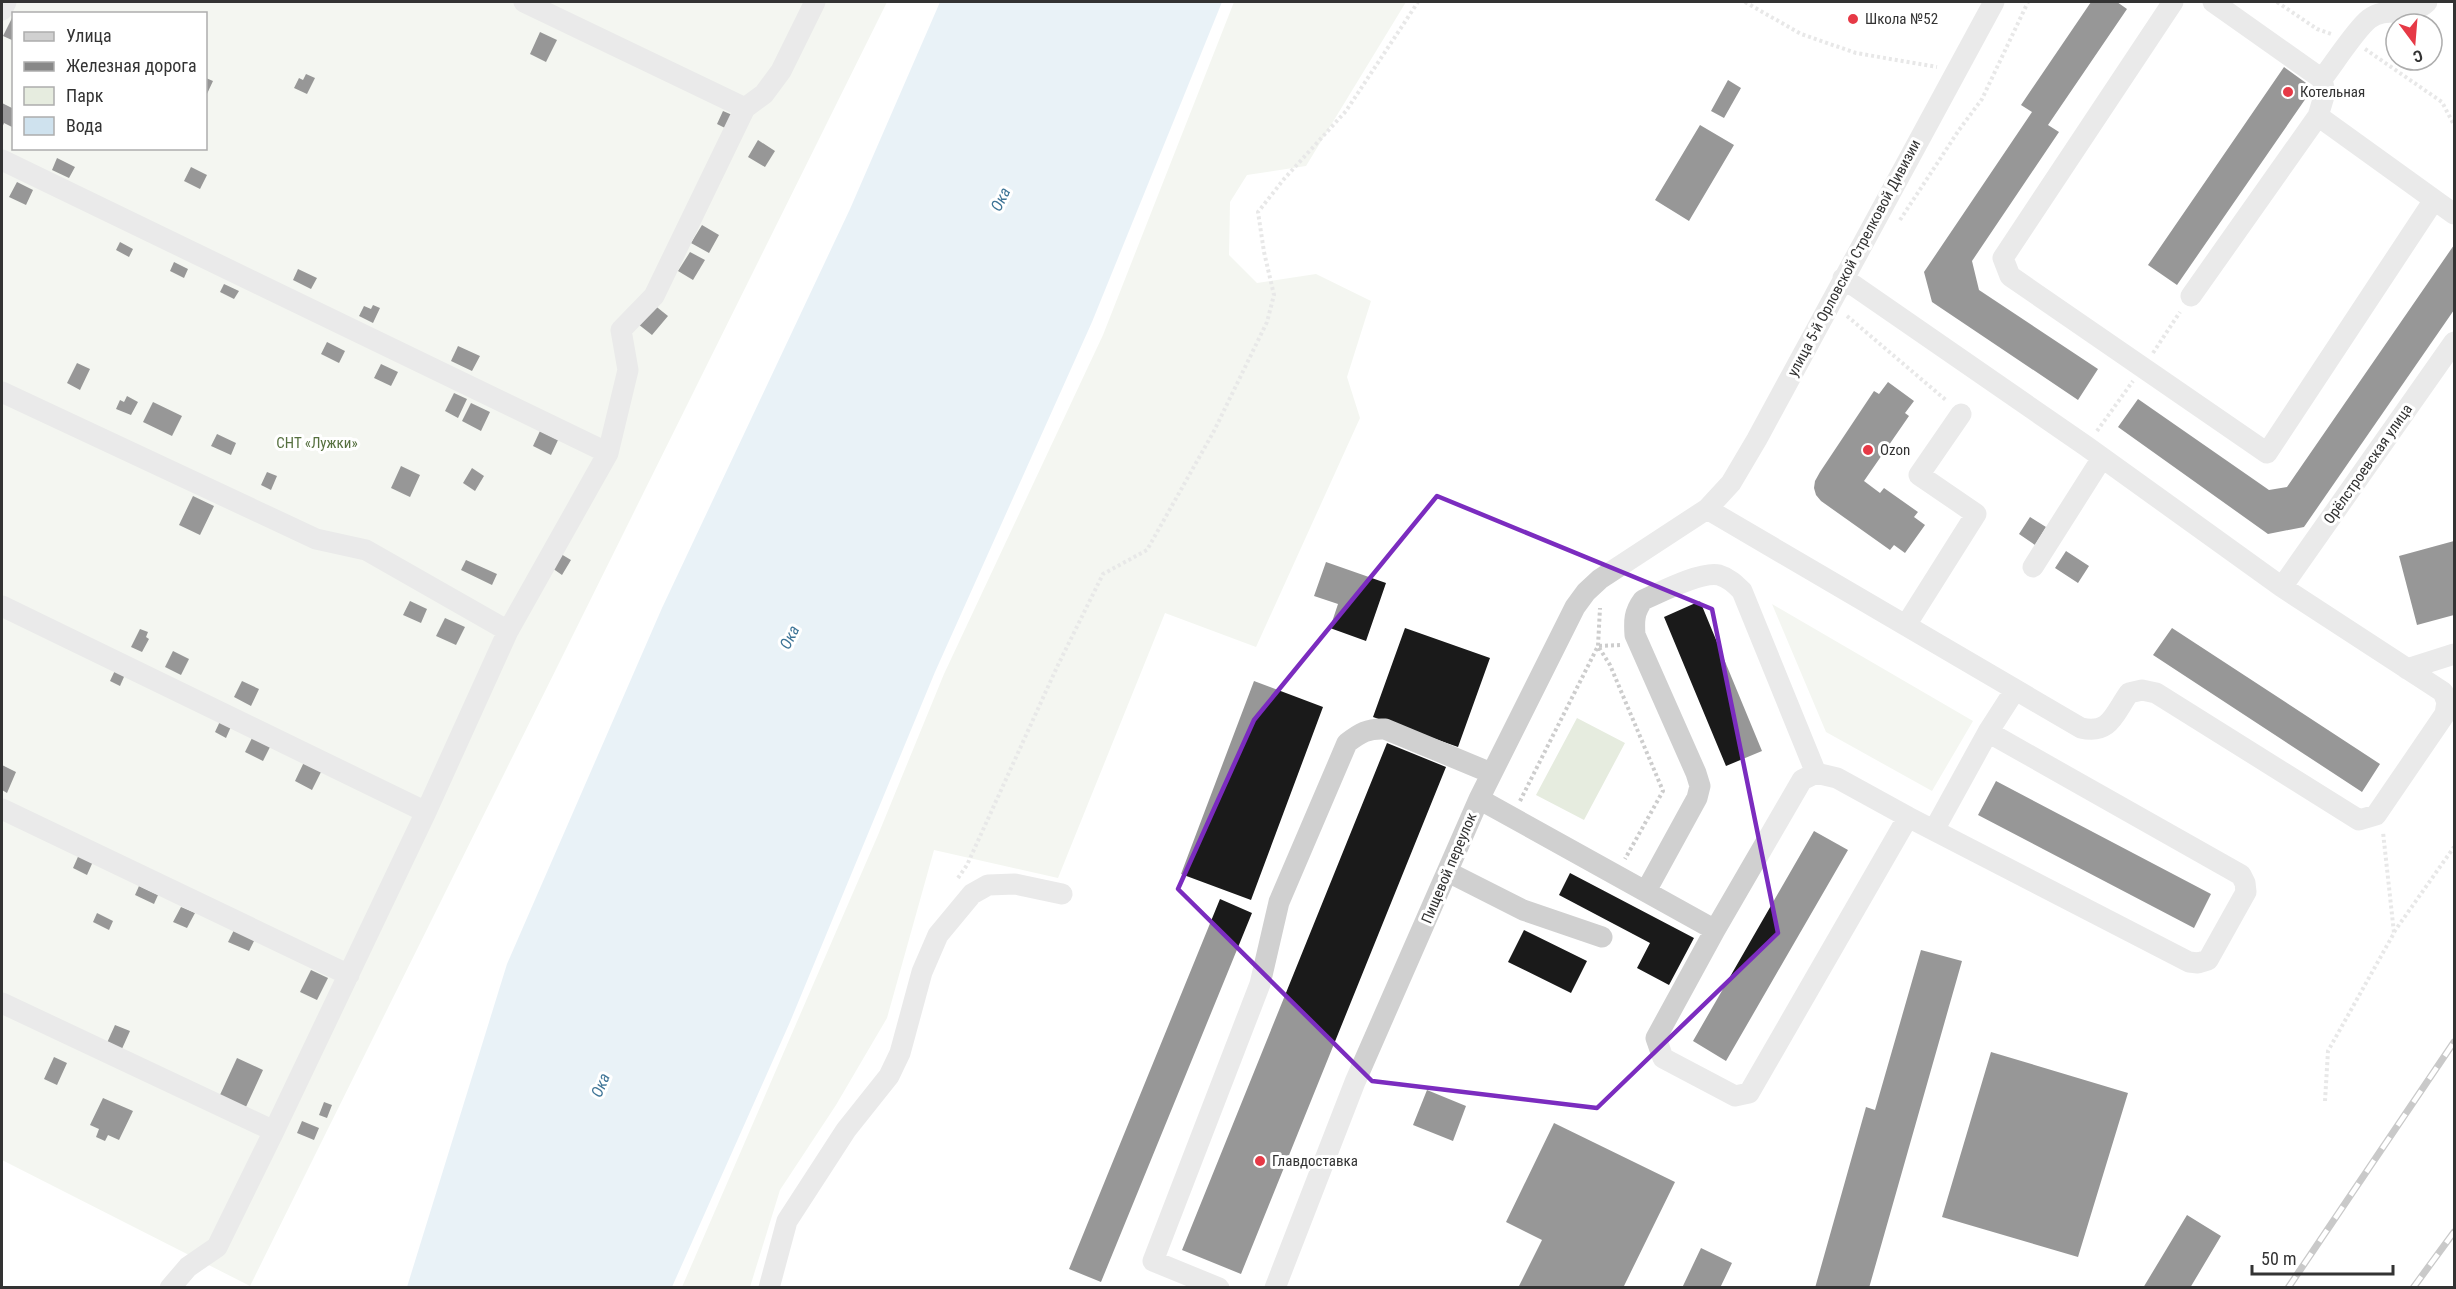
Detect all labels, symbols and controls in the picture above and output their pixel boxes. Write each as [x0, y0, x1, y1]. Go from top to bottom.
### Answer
place label: Школа №52 [1865, 10, 1938, 28]
legend [12, 12, 207, 150]
marker: Школа №52 [1846, 12, 1860, 26]
north arrow [2384, 12, 2444, 72]
text: Улица [66, 25, 112, 46]
text: С [2411, 46, 2425, 66]
text: Железная дорога [66, 55, 197, 76]
place label: Котельная [2300, 83, 2365, 101]
text: Парк [66, 85, 104, 106]
marker: Котельная [2281, 85, 2295, 99]
text: Вода [66, 115, 103, 136]
street label: улица 5-й Орловской Стрелковой Дивизии [1784, 136, 1924, 380]
water label: Ока [987, 184, 1014, 214]
street label: Орёлстроевская улица [2320, 401, 2416, 527]
park label: СНТ «Лужки» [276, 434, 358, 452]
place label: Ozon [1880, 441, 1910, 459]
marker: Ozon [1861, 443, 1875, 457]
water label: Ока [776, 622, 803, 652]
street label: Пищевой переулок [1418, 810, 1480, 926]
water label: Ока [587, 1070, 614, 1100]
place label: Главдоставка [1272, 1152, 1358, 1170]
marker: Главдоставка [1253, 1154, 1267, 1168]
scale bar [2252, 1238, 2393, 1276]
text: 50 m [2261, 1248, 2296, 1269]

